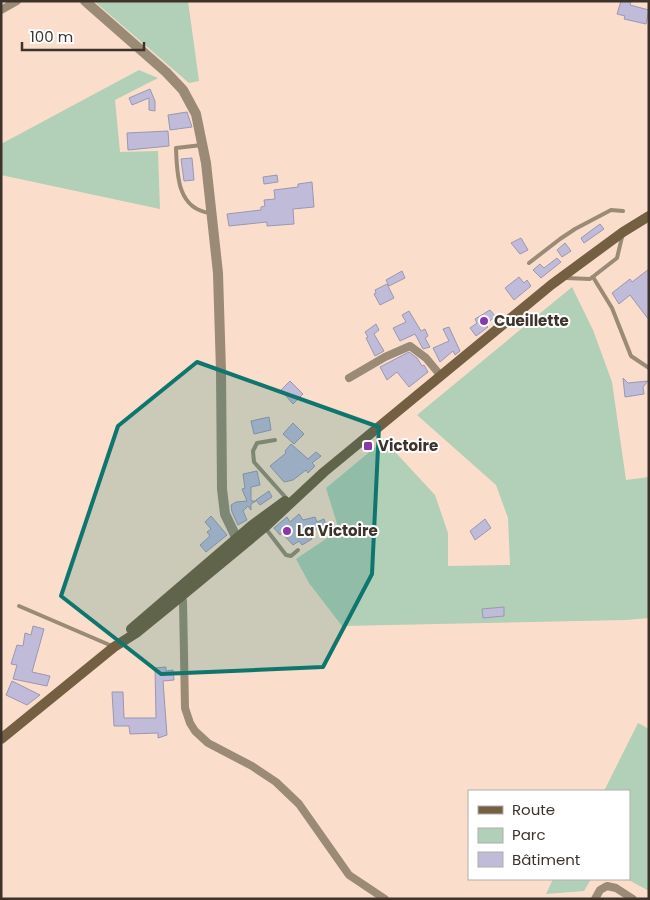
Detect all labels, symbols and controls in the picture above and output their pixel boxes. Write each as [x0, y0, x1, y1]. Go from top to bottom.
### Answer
scale bar [22, 20, 145, 52]
text: 100 m [30, 26, 73, 47]
place label: Cueillette [494, 310, 569, 331]
marker: Cueillette [478, 315, 490, 327]
place label: Victoire [378, 435, 438, 456]
marker: Victoire [362, 440, 374, 452]
place label: La Victoire [297, 520, 378, 541]
marker: La Victoire [281, 525, 293, 537]
legend [468, 790, 630, 880]
text: Route [512, 799, 555, 820]
text: Parc [512, 824, 546, 845]
text: Bâtiment [512, 849, 580, 870]

